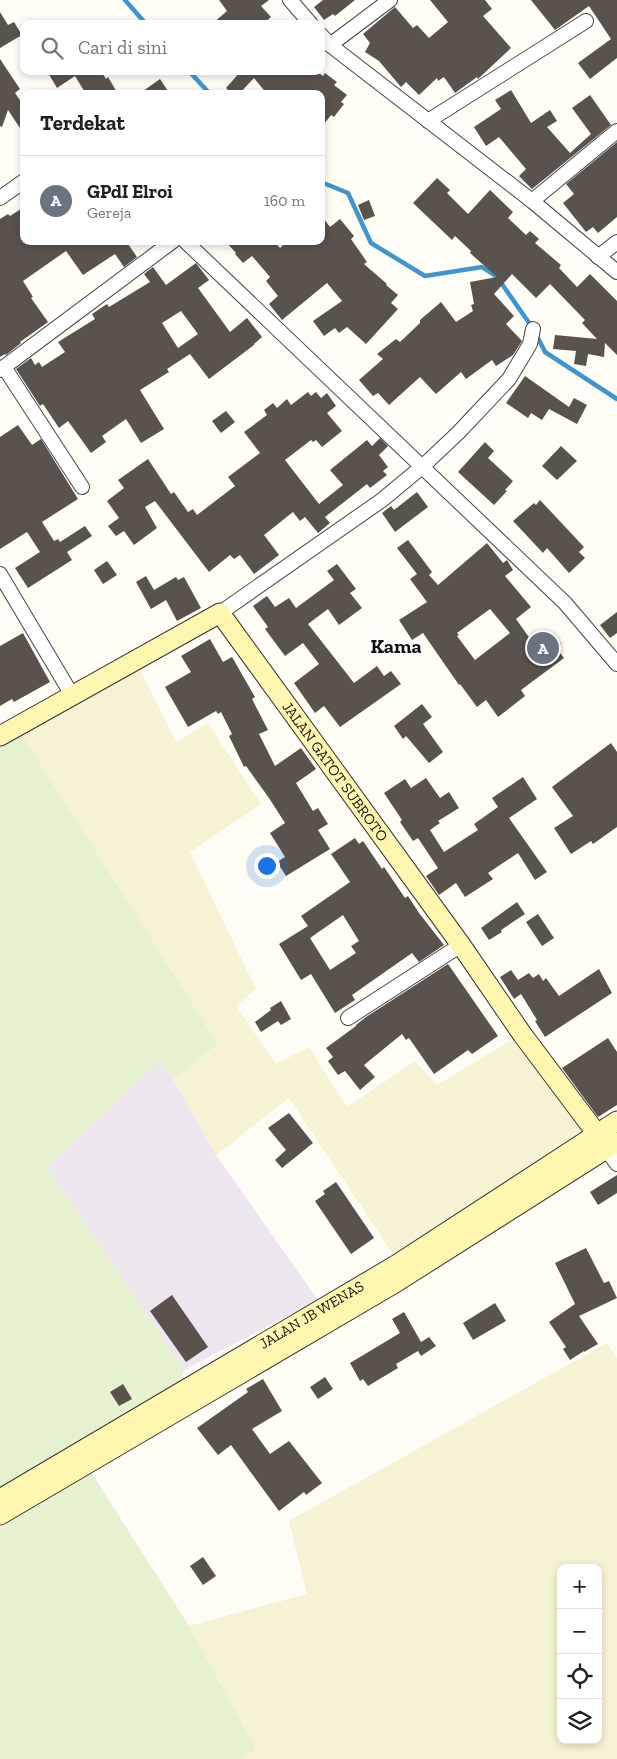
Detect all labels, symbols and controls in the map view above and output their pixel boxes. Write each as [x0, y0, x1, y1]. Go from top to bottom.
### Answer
search box [20, 20, 325, 75]
icon: search [38, 34, 66, 62]
text: Cari di sini [78, 36, 167, 59]
text: Terdekat [40, 110, 125, 135]
text: GPdI Elroi [87, 180, 173, 203]
text: A [51, 191, 62, 210]
text: 160 m [264, 191, 305, 210]
text: Gereja [87, 203, 132, 222]
pin: A [527, 629, 559, 667]
district label: Kama [370, 634, 422, 658]
street label: JALAN GATOT SUBROTO [278, 698, 392, 845]
your location [254, 853, 280, 879]
street label: JALAN JB WENAS [256, 1277, 367, 1353]
map controls [557, 1564, 602, 1744]
button: + [557, 1564, 602, 1609]
button: − [557, 1609, 602, 1654]
button: locate [557, 1654, 602, 1699]
button: layers [557, 1699, 602, 1744]

